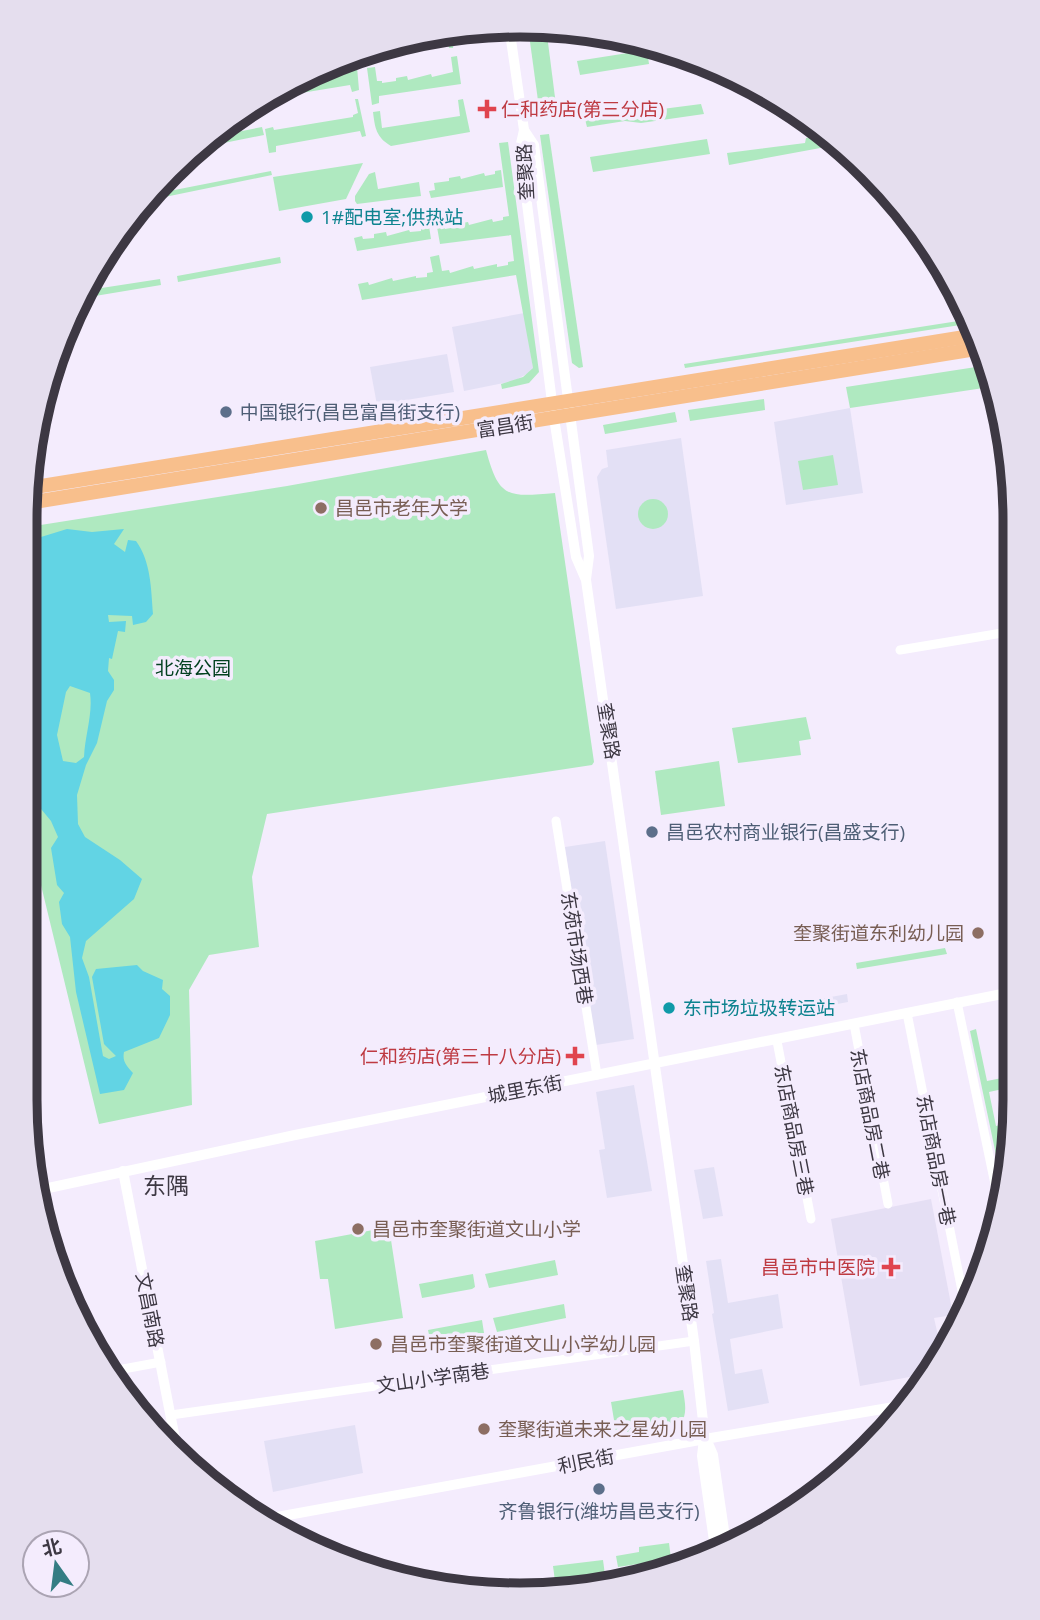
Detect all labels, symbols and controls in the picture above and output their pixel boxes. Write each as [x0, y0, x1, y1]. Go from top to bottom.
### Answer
place label: 仁和药店(第三分店) [501, 96, 664, 122]
marker: 仁和药店(第三分店) [479, 101, 495, 117]
street label: 奎聚路 [511, 143, 539, 201]
place label: 1#配电室;供热站 [321, 204, 463, 230]
marker: 1#配电室;供热站 [299, 209, 315, 225]
place label: 中国银行(昌邑富昌街支行) [240, 399, 460, 425]
marker: 中国银行(昌邑富昌街支行) [218, 404, 234, 420]
street label: 富昌街 [475, 409, 535, 443]
place label: 昌邑市老年大学 [335, 495, 468, 521]
marker: 昌邑市老年大学 [313, 500, 329, 516]
park label: 北海公园 [155, 655, 231, 681]
street label: 奎聚路 [592, 701, 626, 761]
place label: 昌邑农村商业银行(昌盛支行) [666, 819, 905, 845]
marker: 昌邑农村商业银行(昌盛支行) [644, 824, 660, 840]
street label: 东苑市场西巷 [555, 890, 599, 1006]
place label: 奎聚街道东利幼儿园 [793, 920, 964, 946]
marker: 奎聚街道东利幼儿园 [970, 925, 986, 941]
place label: 东市场垃圾转运站 [683, 995, 835, 1021]
marker: 东市场垃圾转运站 [661, 1000, 677, 1016]
place label: 仁和药店(第三十八分店) [360, 1043, 561, 1069]
street label: 东店商品房二巷 [845, 1046, 895, 1182]
marker: 仁和药店(第三十八分店) [567, 1048, 583, 1064]
street label: 东店商品房三巷 [769, 1062, 819, 1198]
street label: 城里东街 [485, 1069, 565, 1109]
street label: 东店商品房一巷 [911, 1092, 961, 1228]
district label: 东隅 [143, 1169, 189, 1201]
place label: 昌邑市奎聚街道文山小学 [372, 1216, 581, 1242]
marker: 昌邑市奎聚街道文山小学 [350, 1221, 366, 1237]
place label: 昌邑市中医院 [761, 1254, 875, 1280]
marker: 昌邑市中医院 [881, 1257, 901, 1277]
street label: 奎聚路 [670, 1263, 704, 1323]
street label: 文昌南路 [130, 1270, 170, 1350]
place label: 昌邑市奎聚街道文山小学幼儿园 [390, 1331, 656, 1357]
marker: 昌邑市奎聚街道文山小学幼儿园 [368, 1336, 384, 1352]
street label: 文山小学南巷 [375, 1357, 491, 1399]
place label: 奎聚街道未来之星幼儿园 [498, 1416, 707, 1442]
marker: 奎聚街道未来之星幼儿园 [476, 1421, 492, 1437]
street label: 利民街 [556, 1443, 616, 1479]
marker: 齐鲁银行(潍坊昌邑支行) [591, 1481, 607, 1497]
place label: 齐鲁银行(潍坊昌邑支行) [498, 1498, 700, 1524]
north arrow [21, 1529, 91, 1599]
text: 北 [40, 1533, 64, 1562]

